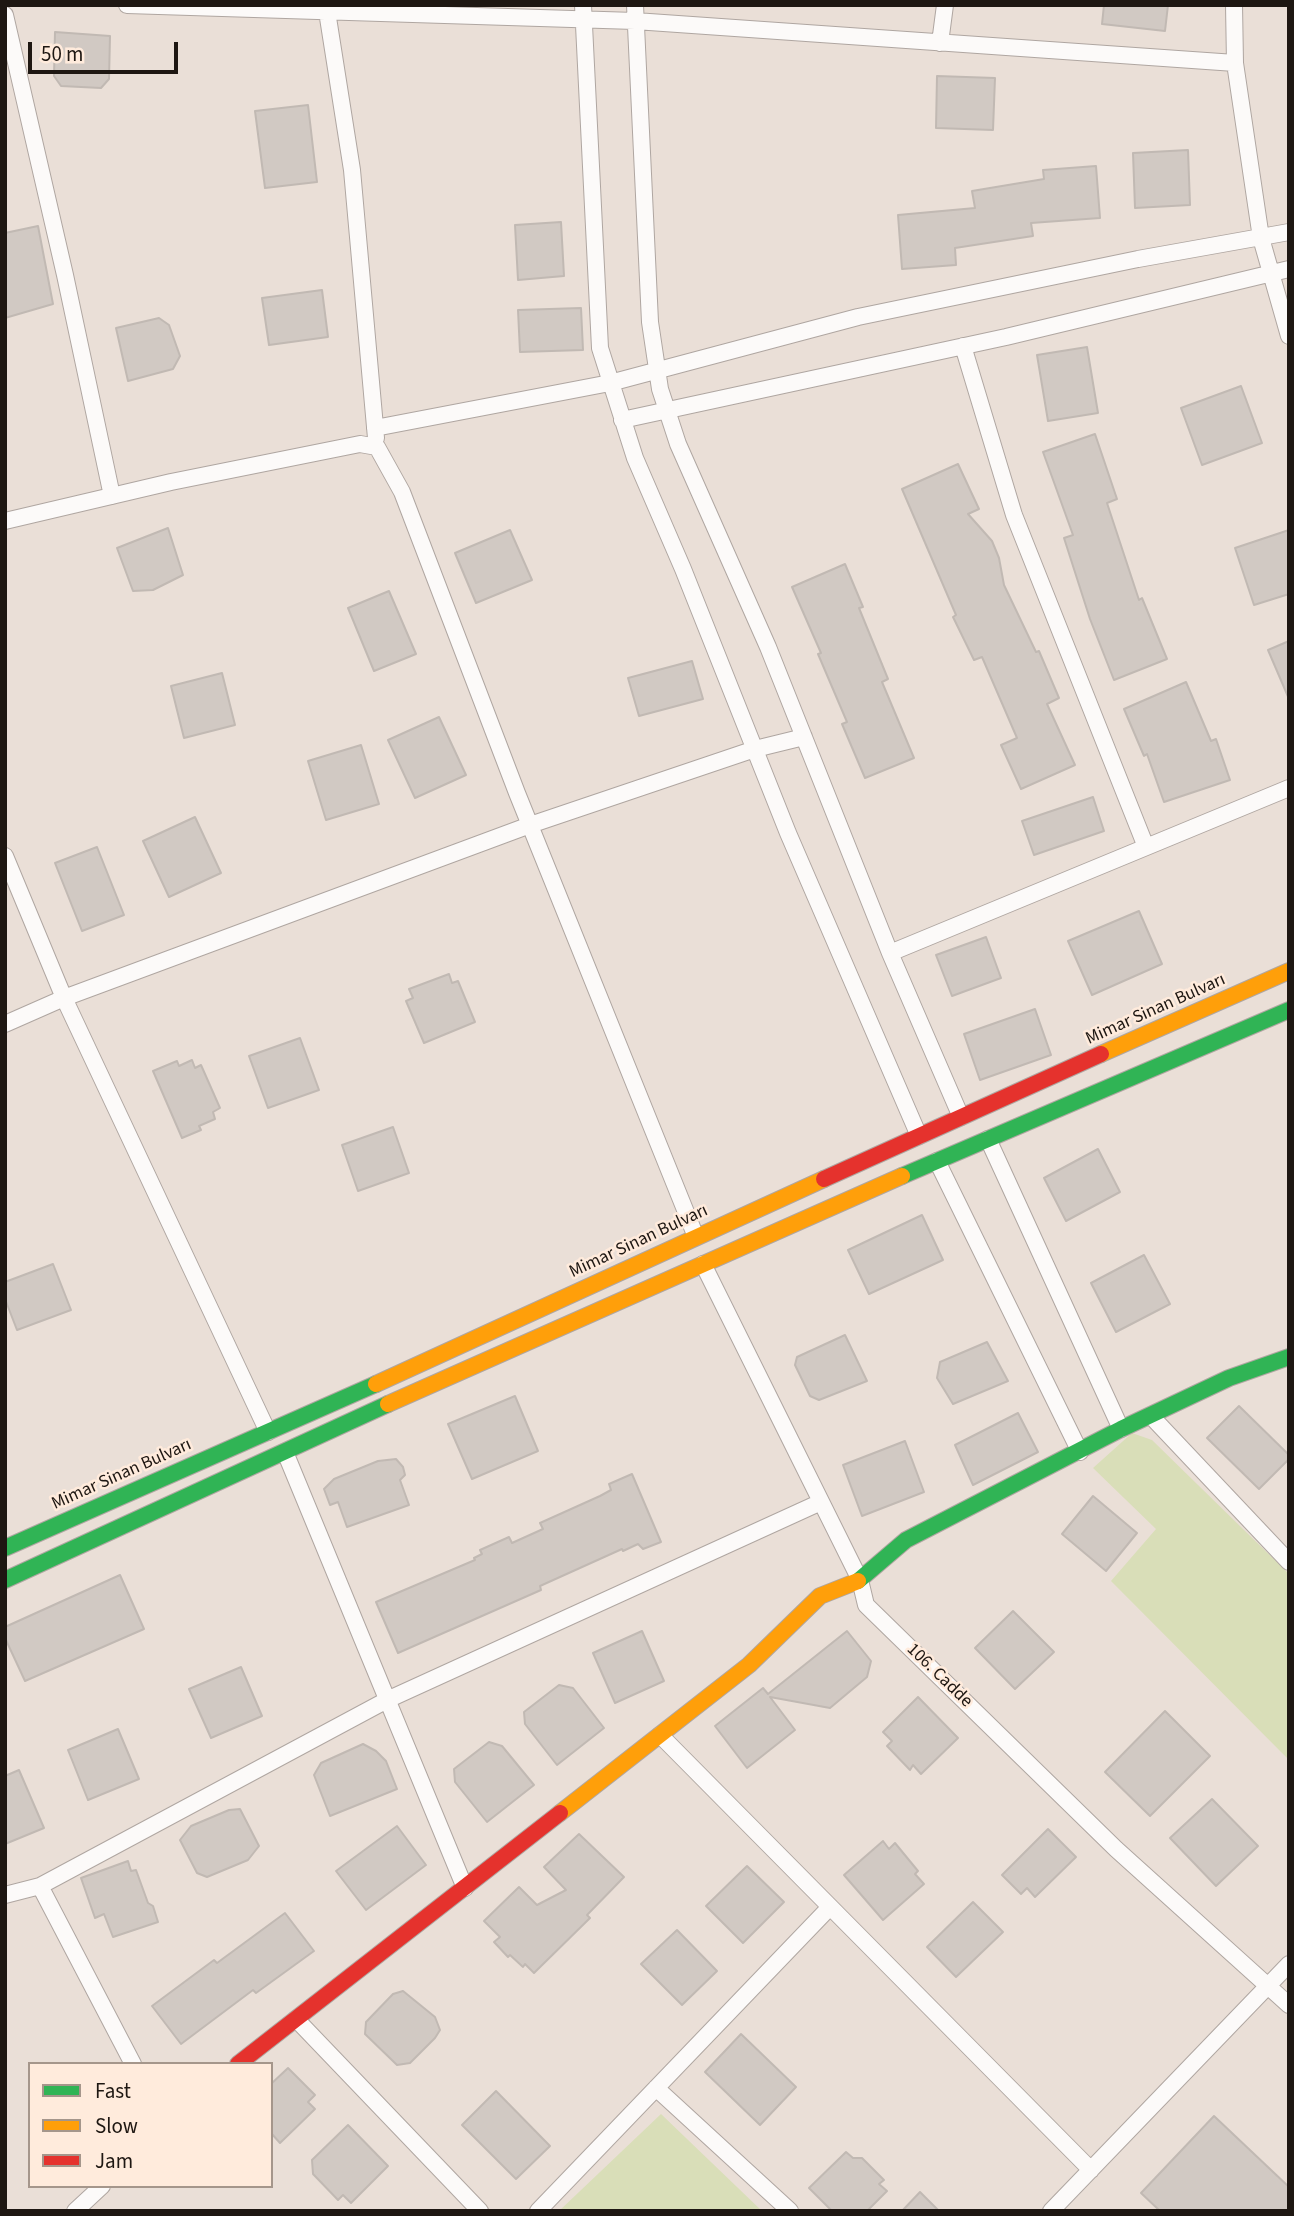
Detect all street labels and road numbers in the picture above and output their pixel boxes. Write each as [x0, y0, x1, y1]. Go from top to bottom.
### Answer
street label: Mimar Sinan Bulvarı [1083, 970, 1229, 1050]
street label: Mimar Sinan Bulvarı [566, 1200, 712, 1284]
street label: Mimar Sinan Bulvarı [49, 1435, 195, 1515]
street label: 106. Cadde [902, 1639, 976, 1713]

